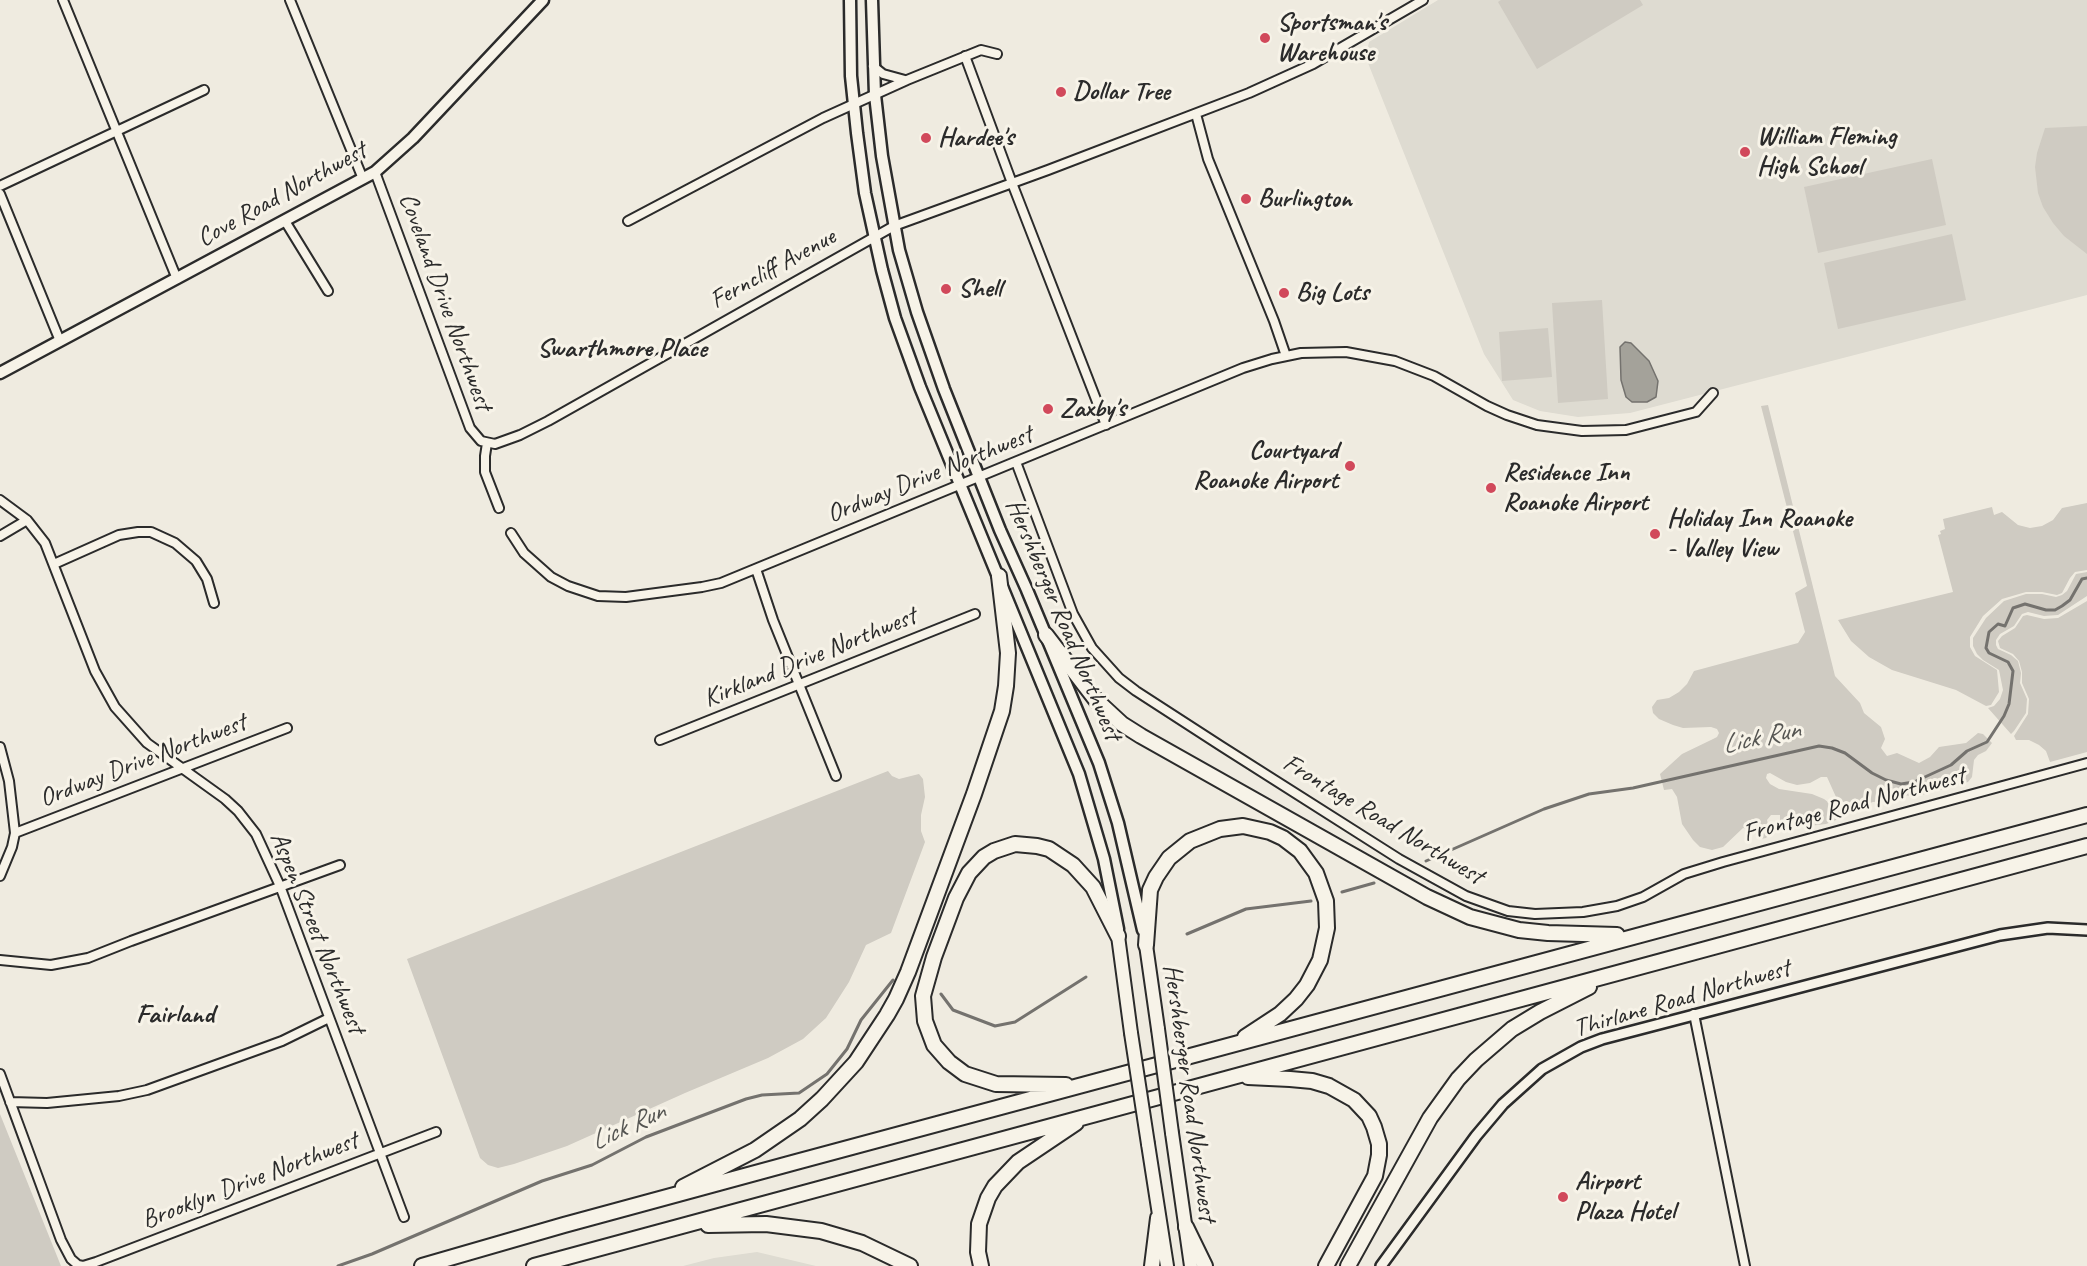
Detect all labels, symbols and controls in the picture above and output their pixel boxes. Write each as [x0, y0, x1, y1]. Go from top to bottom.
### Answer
place label: Sportsman's Warehouse [1277, 7, 1387, 68]
marker: Sportsman's Warehouse [1258, 31, 1272, 45]
place label: Dollar Tree [1073, 76, 1170, 108]
marker: Dollar Tree [1054, 85, 1068, 99]
place label: William Fleming High School [1757, 121, 1896, 182]
place label: Hardee's [938, 122, 1014, 154]
marker: Hardee's [919, 131, 933, 145]
street label: Cove Road Northwest [192, 136, 372, 254]
marker: William Fleming High School [1738, 145, 1752, 159]
place label: Burlington [1258, 183, 1352, 215]
street label: Coveland Drive Northwest [391, 189, 499, 415]
marker: Burlington [1239, 192, 1253, 206]
street label: Ferncliff Avenue [705, 222, 841, 316]
place label: Shell [958, 273, 1002, 305]
place label: Big Lots [1296, 277, 1369, 309]
marker: Shell [939, 282, 953, 296]
marker: Big Lots [1277, 286, 1291, 300]
district label: Swarthmore Place [537, 333, 707, 365]
place label: Zaxby's [1060, 393, 1126, 425]
marker: Zaxby's [1041, 402, 1055, 416]
street label: Ordway Drive Northwest [823, 420, 1037, 530]
place label: Courtyard Roanoke Airport [1193, 435, 1338, 496]
place label: Residence Inn Roanoke Airport [1503, 457, 1648, 518]
marker: Courtyard Roanoke Airport [1343, 459, 1357, 473]
marker: Residence Inn Roanoke Airport [1484, 481, 1498, 495]
street label: Hershberger Road Northwest [998, 495, 1128, 745]
place label: Holiday Inn Roanoke - Valley View [1667, 503, 1852, 564]
marker: Holiday Inn Roanoke - Valley View [1648, 527, 1662, 541]
street label: Kirkland Drive Northwest [699, 601, 921, 715]
street label: Ordway Drive Northwest [35, 707, 251, 815]
water label: Lick Run [1719, 714, 1803, 762]
street label: Frontage Road Northwest [1277, 748, 1489, 892]
street label: Frontage Road Northwest [1740, 760, 1968, 850]
street label: Aspen Street Northwest [262, 828, 372, 1038]
street label: Thirlane Road Northwest [1570, 953, 1794, 1045]
street label: Hershberger Road Northwest [1156, 962, 1222, 1224]
district label: Fairland [136, 999, 214, 1031]
water label: Lick Run [586, 1096, 670, 1158]
street label: Brooklyn Drive Northwest [138, 1125, 362, 1237]
place label: Airport Plaza Hotel [1575, 1166, 1675, 1228]
marker: Airport Plaza Hotel [1556, 1190, 1570, 1204]

